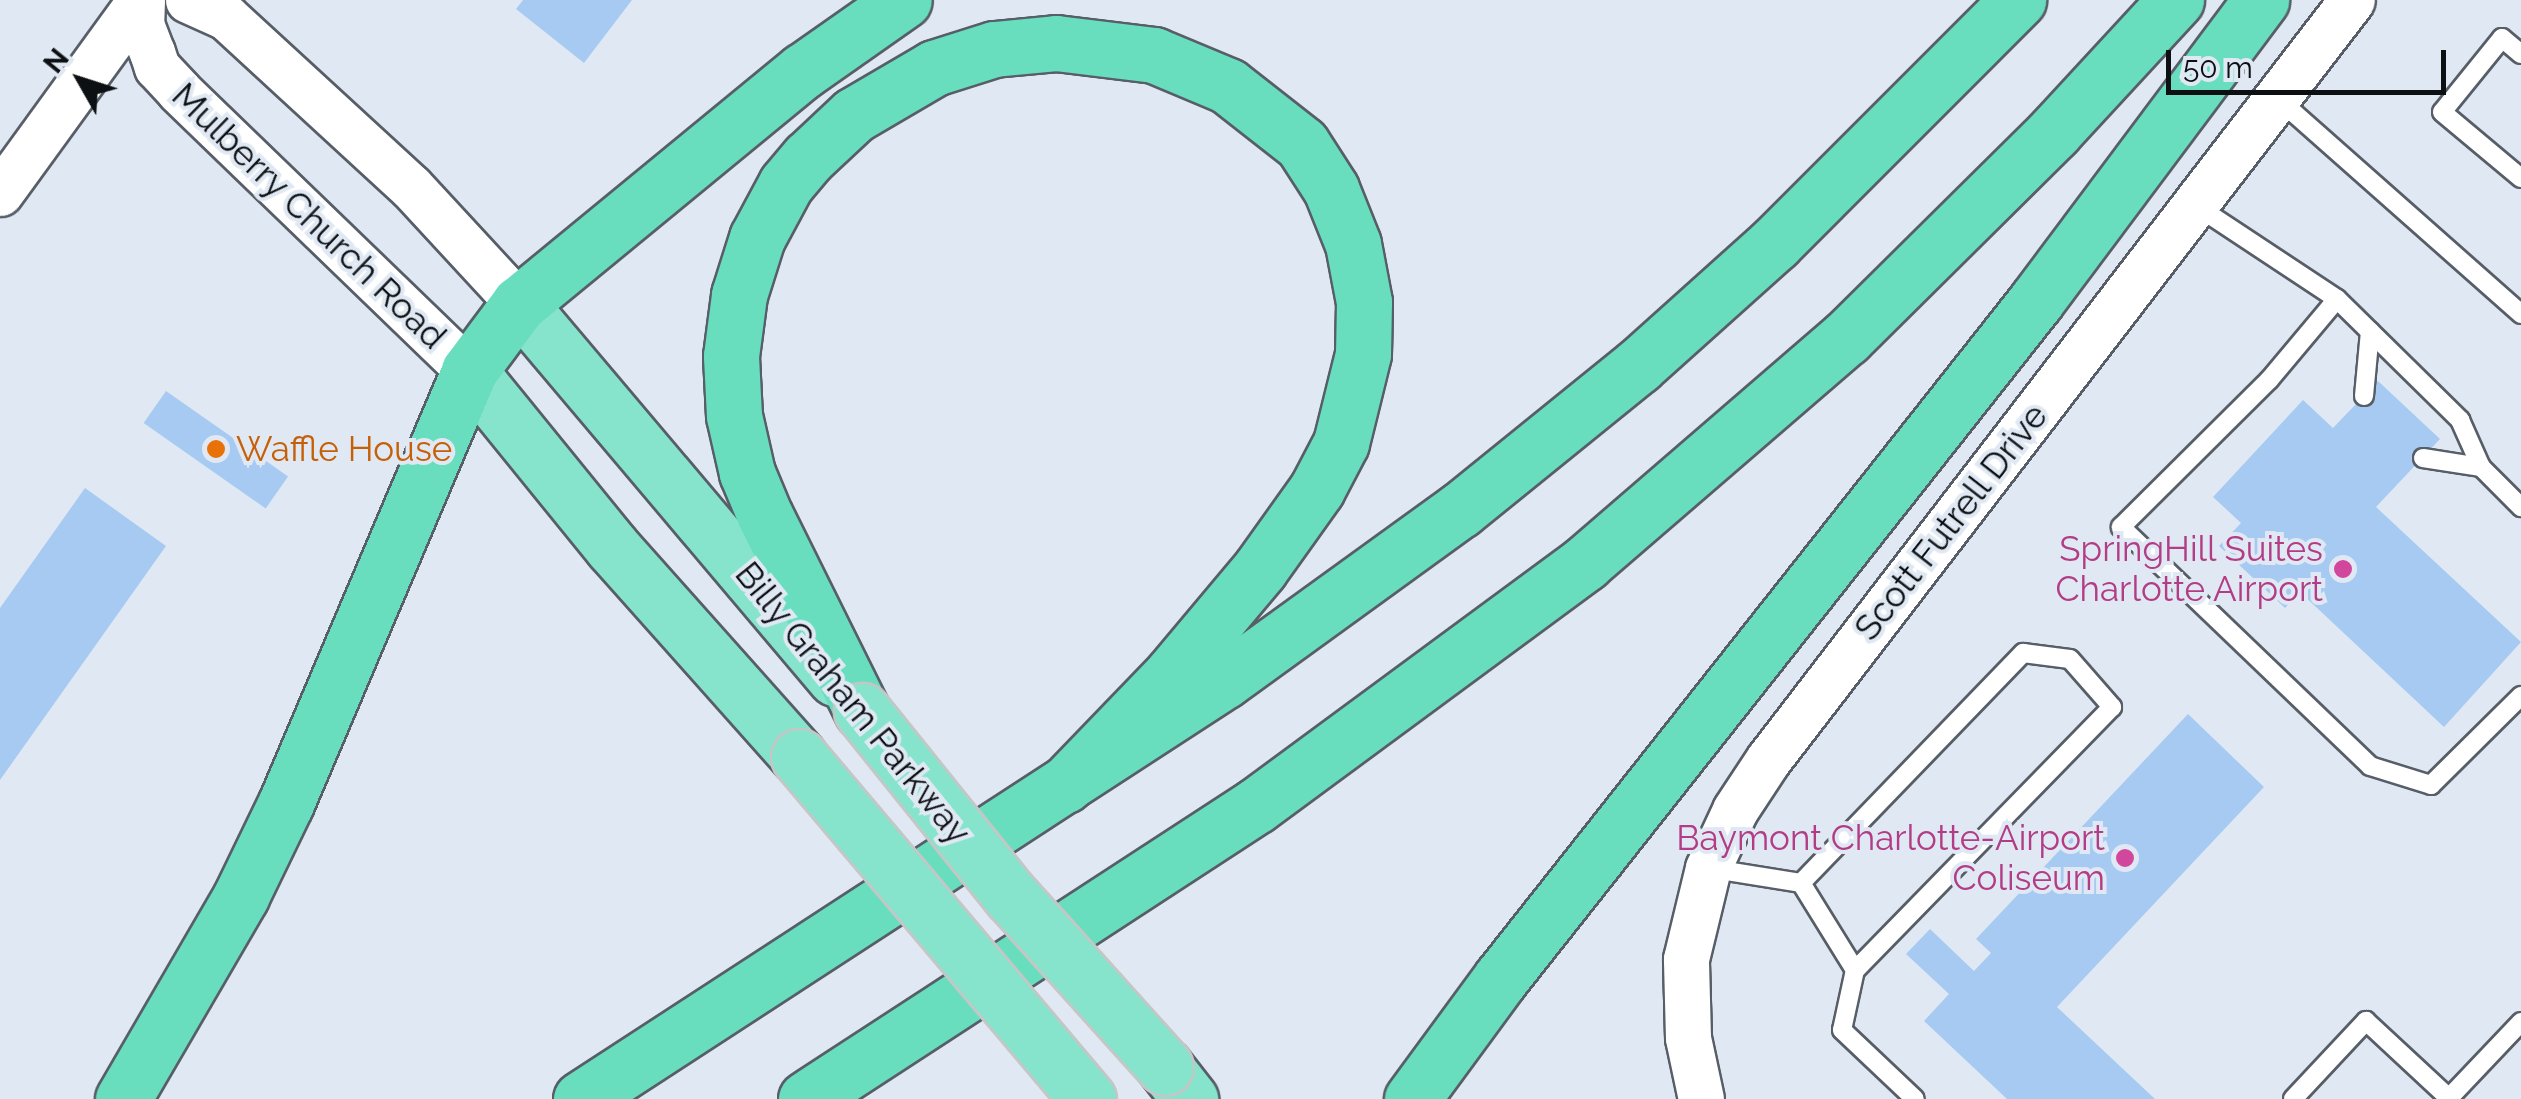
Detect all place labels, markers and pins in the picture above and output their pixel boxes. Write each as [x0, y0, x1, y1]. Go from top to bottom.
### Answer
place label: Waffle House [236, 428, 452, 470]
marker: Waffle House [205, 438, 227, 460]
place label: SpringHill Suites Charlotte Airport [2055, 528, 2323, 610]
marker: SpringHill Suites Charlotte Airport [2332, 558, 2354, 580]
place label: Baymont Charlotte-Airport Coliseum [1676, 817, 2105, 899]
marker: Baymont Charlotte-Airport Coliseum [2114, 847, 2136, 869]

